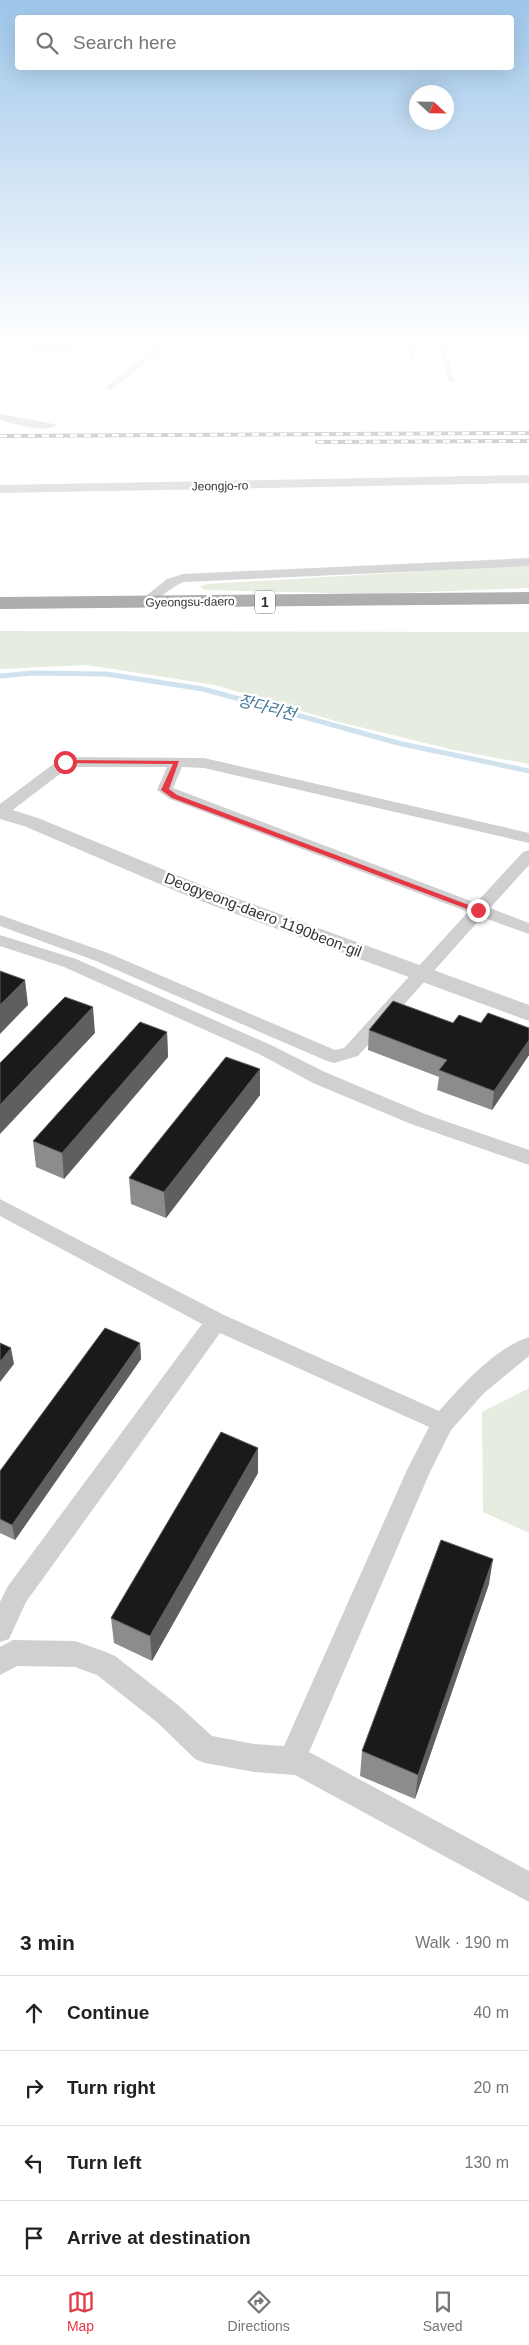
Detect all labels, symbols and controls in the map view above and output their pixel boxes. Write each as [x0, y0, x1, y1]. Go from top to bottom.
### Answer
search box [15, 15, 514, 70]
icon: search [33, 29, 61, 57]
text: Search here [73, 32, 177, 53]
north arrow [409, 85, 454, 130]
street label: Jeongjo-ro [192, 479, 249, 493]
road number: 1 [255, 590, 275, 614]
street label: Gyeongsu-daero [145, 594, 235, 610]
water label: 장다리천 [236, 692, 300, 724]
route start [54, 751, 77, 774]
street label: Deogyeong-daero 1190beon-gil [162, 869, 364, 960]
route end [467, 899, 490, 922]
text: 3 min [20, 1931, 75, 1954]
text: Walk · 190 m [415, 1934, 509, 1951]
icon: ahead [20, 1999, 48, 2027]
text: Continue [67, 2002, 149, 2023]
text: 40 m [473, 2004, 509, 2021]
icon: right [20, 2074, 48, 2102]
text: Turn right [67, 2077, 155, 2098]
text: 20 m [473, 2079, 509, 2096]
icon: left [20, 2149, 48, 2177]
text: Turn left [67, 2152, 142, 2173]
text: 130 m [465, 2154, 509, 2171]
icon: arrive [20, 2224, 48, 2252]
text: Arrive at destination [67, 2227, 251, 2248]
tab: Map [67, 2288, 95, 2334]
tab: Directions [228, 2288, 290, 2334]
tab: Saved [423, 2288, 462, 2334]

